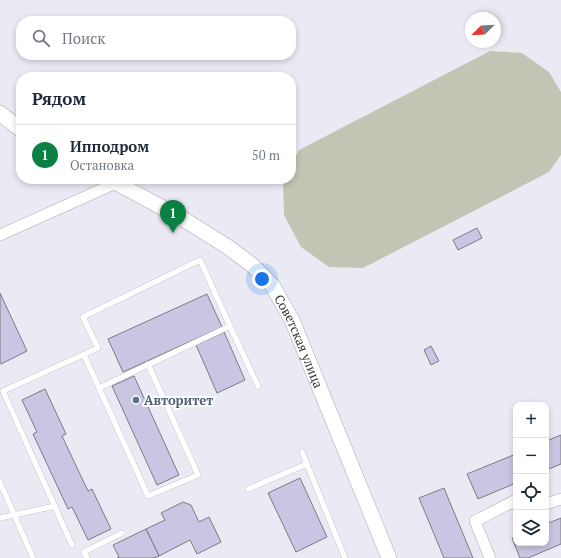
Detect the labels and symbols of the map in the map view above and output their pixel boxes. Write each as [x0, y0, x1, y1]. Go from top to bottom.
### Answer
north arrow [465, 12, 501, 48]
pin: 1 [160, 200, 186, 233]
your location [252, 269, 272, 289]
street label: Советская улица [270, 291, 328, 391]
place label: Авторитет [144, 391, 213, 409]
marker: Авторитет [131, 395, 141, 405]

